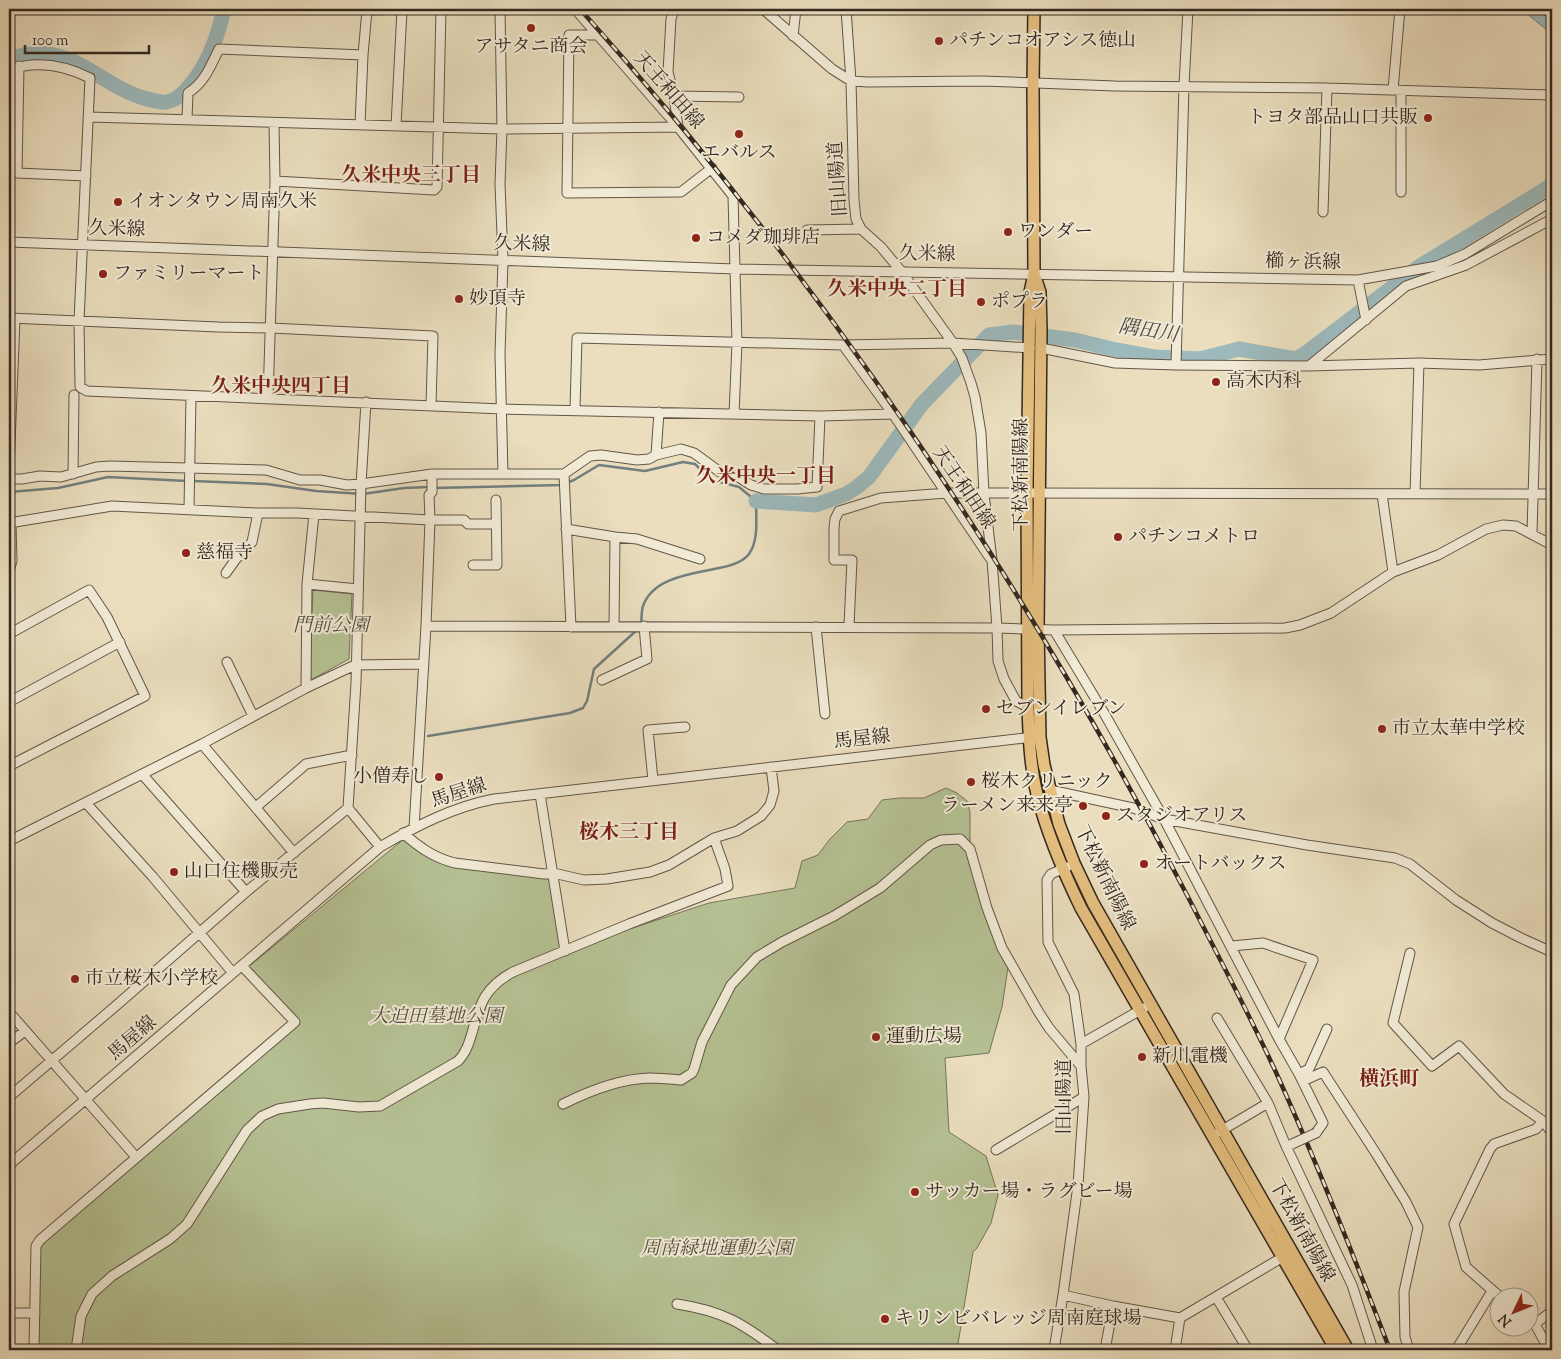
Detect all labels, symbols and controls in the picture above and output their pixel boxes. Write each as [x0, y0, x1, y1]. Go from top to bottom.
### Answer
scale bar [25, 22, 149, 54]
marker: アサタニ商会 [525, 22, 537, 34]
place label: パチンコオアシス徳山 [949, 28, 1136, 55]
text: 100 m [32, 31, 69, 52]
place label: アサタニ商会 [474, 34, 588, 61]
marker: パチンコオアシス徳山 [933, 35, 945, 47]
street label: 天王和田線 [627, 46, 709, 136]
place label: トヨタ部品山口共販 [1247, 105, 1418, 132]
marker: トヨタ部品山口共販 [1422, 112, 1434, 124]
marker: エバルス [733, 128, 745, 140]
place label: エバルス [701, 140, 777, 167]
street label: 旧山陽道 [823, 140, 855, 218]
district label: 久米中央三丁目 [341, 162, 481, 191]
place label: イオンタウン周南久米 [128, 189, 317, 216]
marker: イオンタウン周南久米 [112, 196, 124, 208]
street label: 久米線 [88, 216, 146, 244]
place label: ワンダー [1018, 219, 1093, 246]
place label: コメダ珈琲店 [706, 225, 820, 252]
marker: ワンダー [1002, 226, 1014, 238]
street label: 久米線 [493, 231, 551, 259]
marker: コメダ珈琲店 [690, 232, 702, 244]
street label: 久米線 [898, 241, 956, 269]
street label: 櫛ヶ浜線 [1265, 249, 1341, 277]
place label: ファミリーマート [113, 261, 265, 288]
marker: ファミリーマート [97, 268, 109, 280]
district label: 久米中央二丁目 [827, 276, 967, 305]
place label: 妙頂寺 [469, 286, 526, 313]
place label: ポプラ [991, 289, 1048, 316]
marker: 妙頂寺 [453, 293, 465, 305]
marker: ポプラ [975, 296, 987, 308]
water label: 隅田川 [1116, 313, 1182, 351]
place label: 高木内科 [1226, 369, 1302, 396]
district label: 久米中央四丁目 [211, 373, 351, 402]
marker: 高木内科 [1210, 376, 1222, 388]
street label: 下松新南陽線 [1009, 418, 1036, 532]
street label: 天王和田線 [925, 441, 1001, 535]
district label: 久米中央一丁目 [696, 463, 836, 492]
place label: パチンコメトロ [1128, 524, 1260, 551]
marker: パチンコメトロ [1112, 531, 1124, 543]
place label: 慈福寺 [196, 540, 253, 567]
marker: 慈福寺 [180, 547, 192, 559]
park label: 門前公園 [293, 613, 372, 640]
place label: セブンイレブン [996, 696, 1127, 723]
marker: セブンイレブン [980, 703, 992, 715]
place label: 市立太華中学校 [1392, 716, 1525, 743]
marker: 市立太華中学校 [1376, 723, 1388, 735]
street label: 馬屋線 [832, 724, 892, 756]
place label: 小僧寿し [353, 764, 429, 791]
place label: 桜木クリニック [981, 769, 1113, 796]
marker: 小僧寿し [433, 771, 445, 783]
street label: 馬屋線 [428, 772, 490, 816]
marker: 桜木クリニック [965, 776, 977, 788]
place label: ラーメン来来亭 [941, 793, 1073, 820]
marker: ラーメン来来亭 [1077, 800, 1089, 812]
place label: スタジオアリス [1116, 803, 1247, 830]
marker: スタジオアリス [1100, 810, 1112, 822]
district label: 桜木三丁目 [579, 819, 679, 848]
street label: 下松新南陽線 [1067, 821, 1141, 935]
place label: オートバックス [1154, 851, 1286, 878]
marker: オートバックス [1138, 858, 1150, 870]
place label: 山口住機販売 [184, 859, 298, 886]
marker: 山口住機販売 [168, 866, 180, 878]
place label: 市立桜木小学校 [85, 966, 218, 993]
marker: 市立桜木小学校 [69, 973, 81, 985]
park label: 大迫田墓地公園 [369, 1004, 505, 1031]
street label: 馬屋線 [103, 1010, 163, 1068]
place label: 運動広場 [886, 1024, 962, 1051]
marker: 運動広場 [870, 1031, 882, 1043]
place label: 新川電機 [1152, 1044, 1228, 1071]
marker: 新川電機 [1136, 1051, 1148, 1063]
street label: 旧山陽道 [1052, 1059, 1079, 1135]
district label: 横浜町 [1359, 1066, 1420, 1095]
street label: 下松新南陽線 [1262, 1175, 1340, 1287]
place label: サッカー場・ラグビー場 [925, 1179, 1133, 1206]
marker: サッカー場・ラグビー場 [909, 1186, 921, 1198]
park label: 周南緑地運動公園 [641, 1236, 796, 1263]
north arrow [1488, 1286, 1538, 1336]
place label: キリンビバレッジ周南庭球場 [895, 1306, 1142, 1333]
text: N [1495, 1309, 1517, 1330]
marker: キリンビバレッジ周南庭球場 [879, 1313, 891, 1325]

